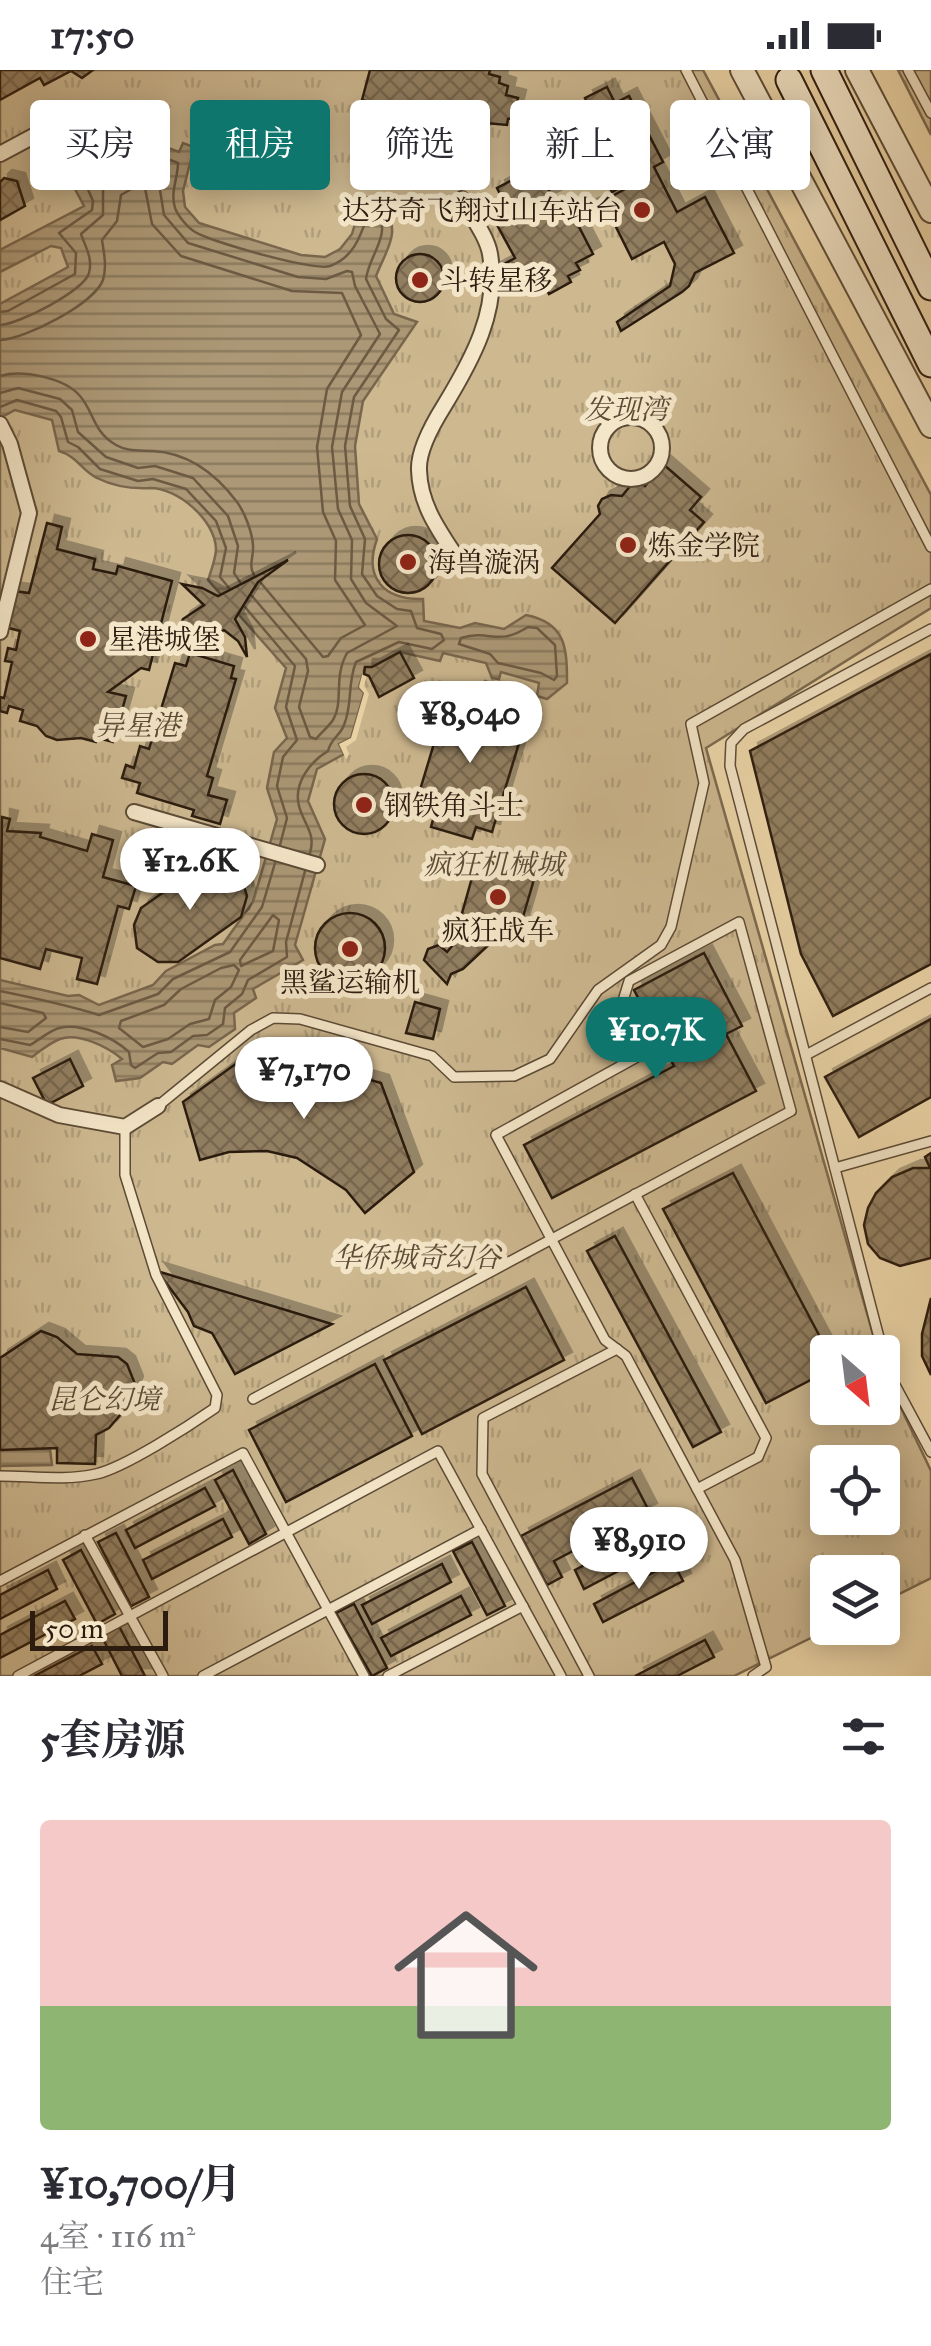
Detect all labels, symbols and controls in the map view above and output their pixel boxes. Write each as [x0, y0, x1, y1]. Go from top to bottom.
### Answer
text: 17:50 [50, 12, 135, 58]
chip: 买房 [30, 100, 170, 190]
chip: 租房 [190, 100, 330, 190]
chip: 筛选 [350, 100, 490, 190]
chip: 新上 [510, 100, 650, 190]
chip: 公寓 [670, 100, 810, 190]
place label: 达芬奇飞翔过山车站台 [342, 193, 622, 228]
marker: 达芬奇飞翔过山车站台 [631, 199, 653, 221]
place label: 斗转星移 [440, 263, 552, 298]
marker: 斗转星移 [409, 269, 431, 291]
park label: 发现湾 [584, 392, 672, 427]
place label: 炼金学院 [648, 528, 760, 563]
marker: 炼金学院 [617, 534, 639, 556]
place label: 海兽漩涡 [428, 545, 540, 580]
marker: 海兽漩涡 [397, 551, 419, 573]
place label: 星港城堡 [108, 622, 220, 657]
marker: 星港城堡 [77, 628, 99, 650]
pin: ¥8,040 [389, 681, 551, 766]
text: ¥8,040 [419, 694, 521, 733]
park label: 异星港 [96, 708, 184, 743]
place label: 钢铁角斗士 [384, 788, 524, 823]
marker: 钢铁角斗士 [353, 794, 375, 816]
pin: ¥12.6K [109, 828, 271, 913]
text: ¥12.6K [142, 841, 238, 880]
park label: 疯狂机械城 [424, 847, 568, 882]
marker: 疯狂战车 [487, 886, 509, 908]
place label: 疯狂战车 [442, 913, 554, 948]
marker: 黑鲨运输机 [339, 938, 361, 960]
place label: 黑鲨运输机 [280, 965, 420, 1000]
pin: ¥10.7K [575, 997, 737, 1082]
text: ¥10.7K [608, 1010, 704, 1049]
pin: ¥7,170 [223, 1037, 385, 1122]
text: ¥7,170 [257, 1050, 351, 1089]
park label: 华侨城奇幻谷 [333, 1240, 503, 1275]
north arrow [810, 1335, 900, 1425]
map controls [810, 1335, 900, 1645]
park label: 昆仑幻境 [48, 1382, 164, 1417]
button: locate [810, 1445, 900, 1535]
pin: ¥8,910 [558, 1507, 720, 1592]
text: ¥8,910 [592, 1520, 686, 1559]
button: layers [810, 1555, 900, 1645]
scale bar [30, 1606, 168, 1650]
text: 50 m [45, 1611, 104, 1646]
icon: filters [836, 1709, 891, 1764]
text: 5套房源 [40, 1714, 186, 1766]
icon: home [376, 1885, 556, 2065]
text: ¥10,700/月 [40, 2158, 241, 2210]
text: 4室 · 116 m² [40, 2217, 195, 2256]
text: 住宅 [40, 2263, 104, 2302]

